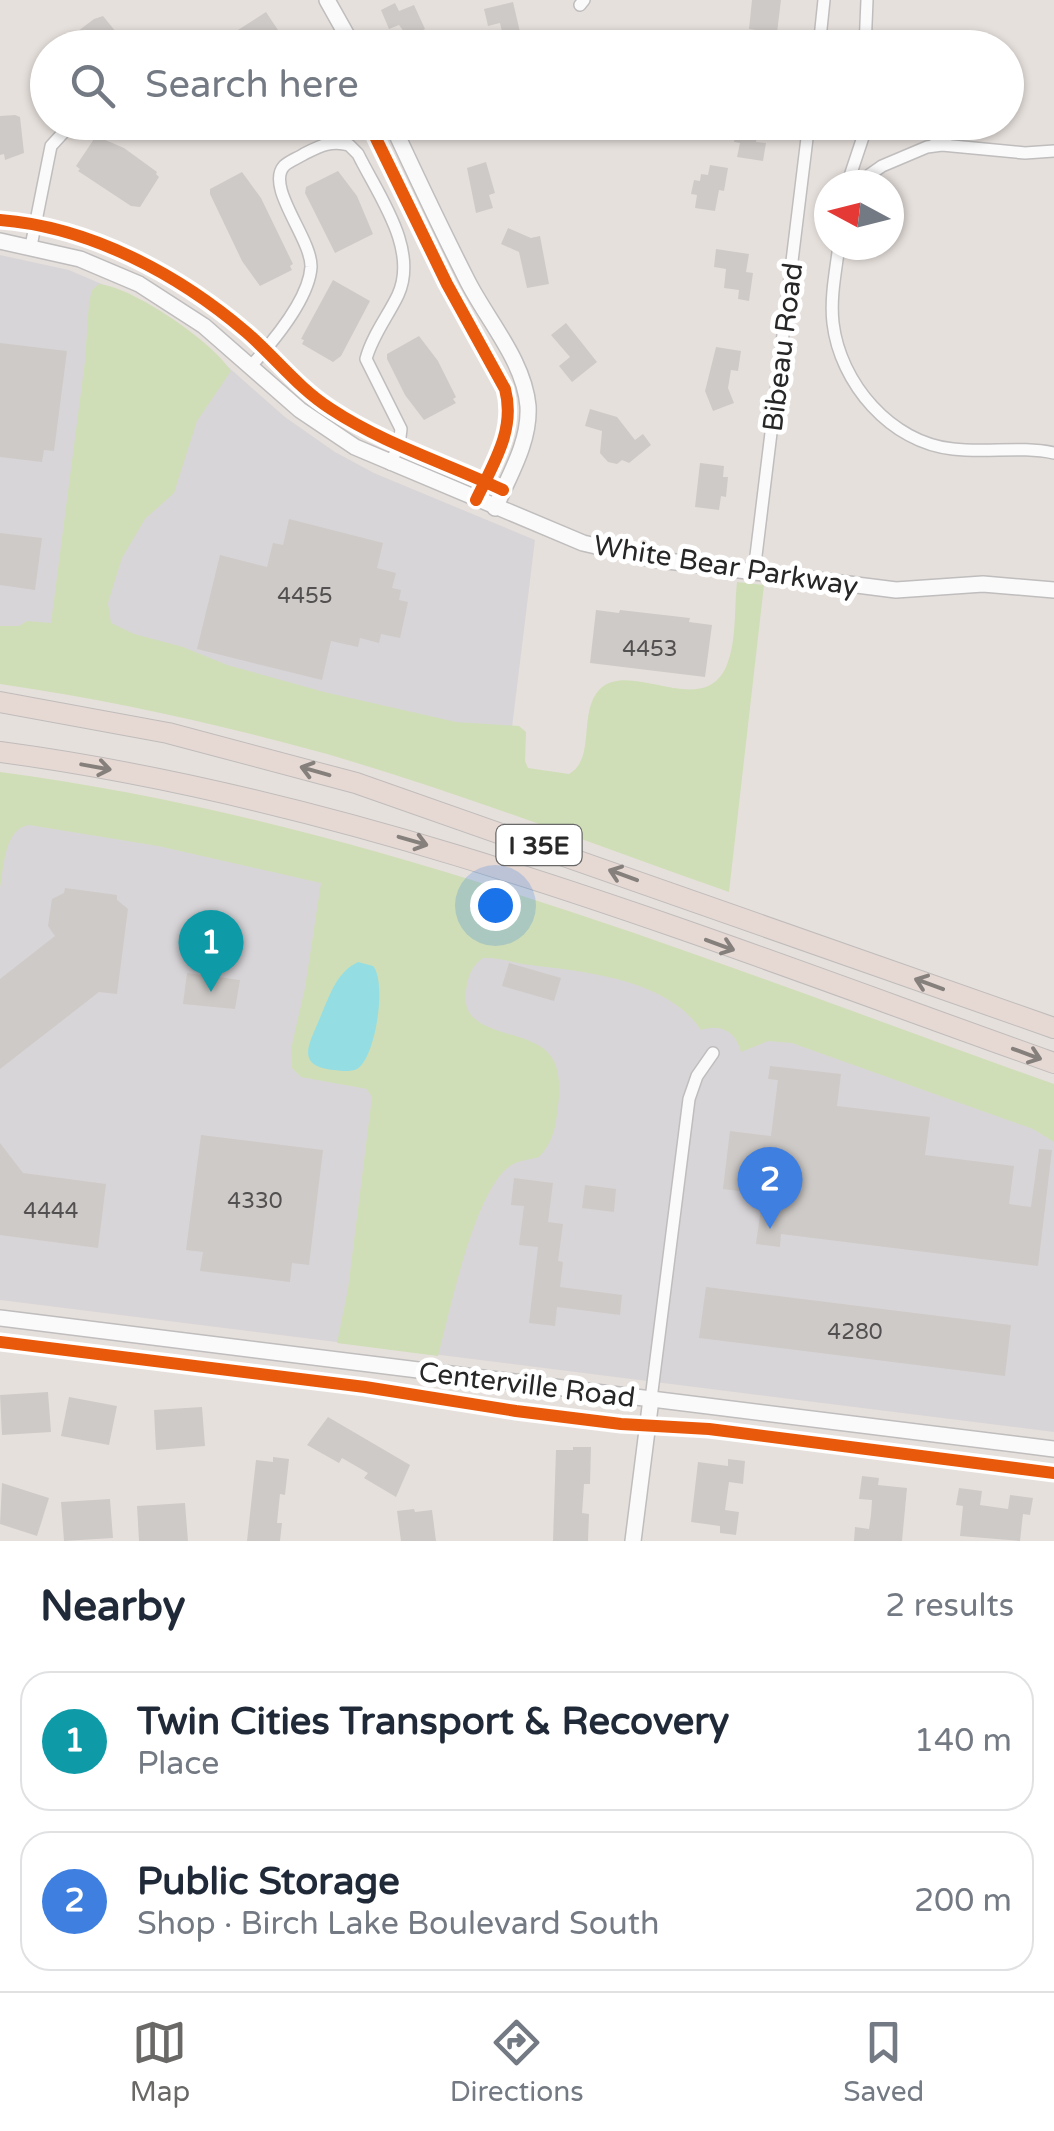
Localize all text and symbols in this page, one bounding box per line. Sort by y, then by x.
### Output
search box [30,30,1024,140]
icon: search [65,58,120,113]
text: Search here [145,62,359,108]
north arrow [814,170,904,260]
street label: Bibeau Road [756,261,810,434]
street label: White Bear Parkway [591,528,860,604]
house number: 4455 [277,583,333,609]
house number: 4453 [622,636,678,662]
one-way arrow [80,758,112,777]
one-way arrow [300,761,331,779]
road number: I 35E [496,825,582,865]
one-way arrow [396,833,428,851]
one-way arrow [608,865,639,883]
your location [470,880,521,931]
pin: 1 [178,910,244,992]
one-way arrow [704,937,735,955]
one-way arrow [915,974,946,992]
one-way arrow [1010,1046,1041,1064]
pin: 2 [738,1146,802,1229]
house number: 4330 [227,1188,283,1214]
house number: 4444 [23,1198,79,1224]
house number: 4280 [827,1319,883,1345]
street label: Centerville Road [417,1355,637,1415]
text: Nearby [40,1581,185,1632]
text: 2 results [885,1587,1014,1625]
text: Twin Cities Transport & Recovery [137,1699,729,1745]
text: 1 [64,1722,85,1760]
text: 140 m [914,1722,1012,1760]
text: Place [137,1745,219,1783]
text: Public Storage [137,1859,400,1905]
text: 2 [64,1882,85,1920]
text: 200 m [914,1882,1012,1920]
text: Shop · Birch Lake Boulevard South [137,1905,659,1943]
tab: Map [130,2015,190,2109]
tab: Directions [450,2015,584,2109]
tab: Saved [843,2015,924,2109]

